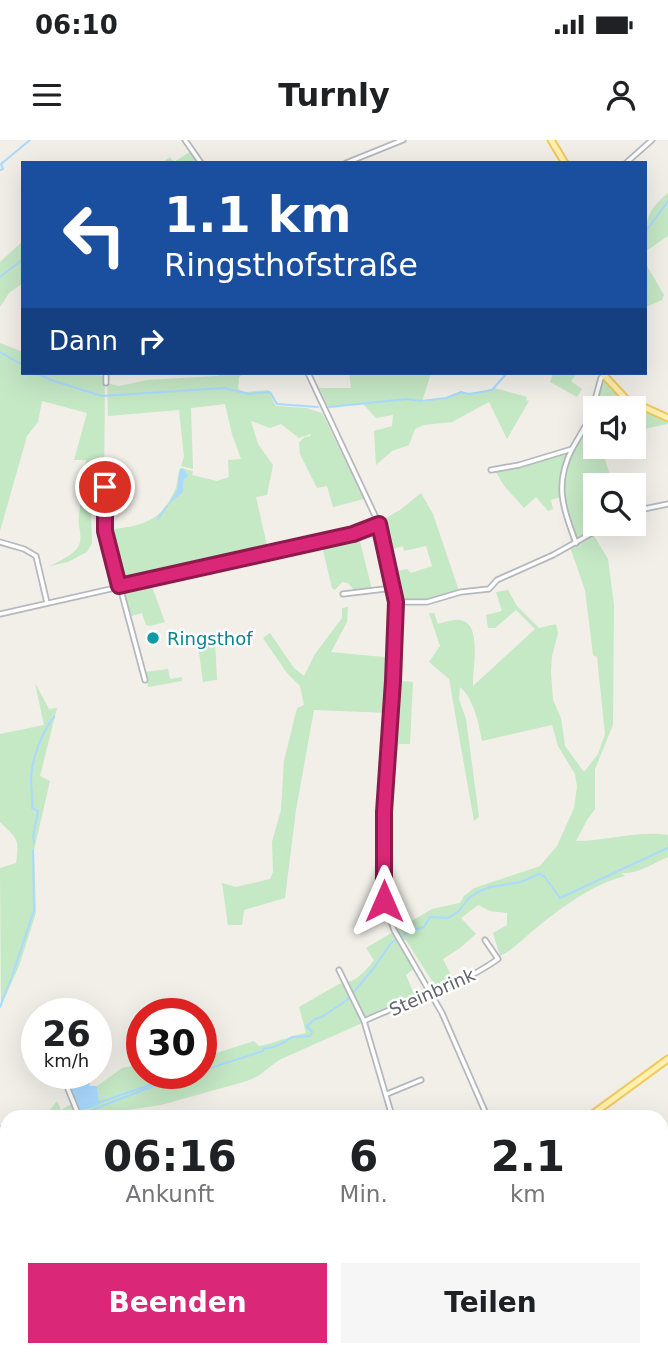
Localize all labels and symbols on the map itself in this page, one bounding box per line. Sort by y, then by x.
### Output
pin [75,457,135,517]
place label: Ringsthof [167,628,253,649]
marker: Ringsthof [145,630,161,646]
position arrow [347,864,421,938]
street label: Steinbrink [386,964,479,1020]
speed limit sign: 30 [126,998,217,1089]

